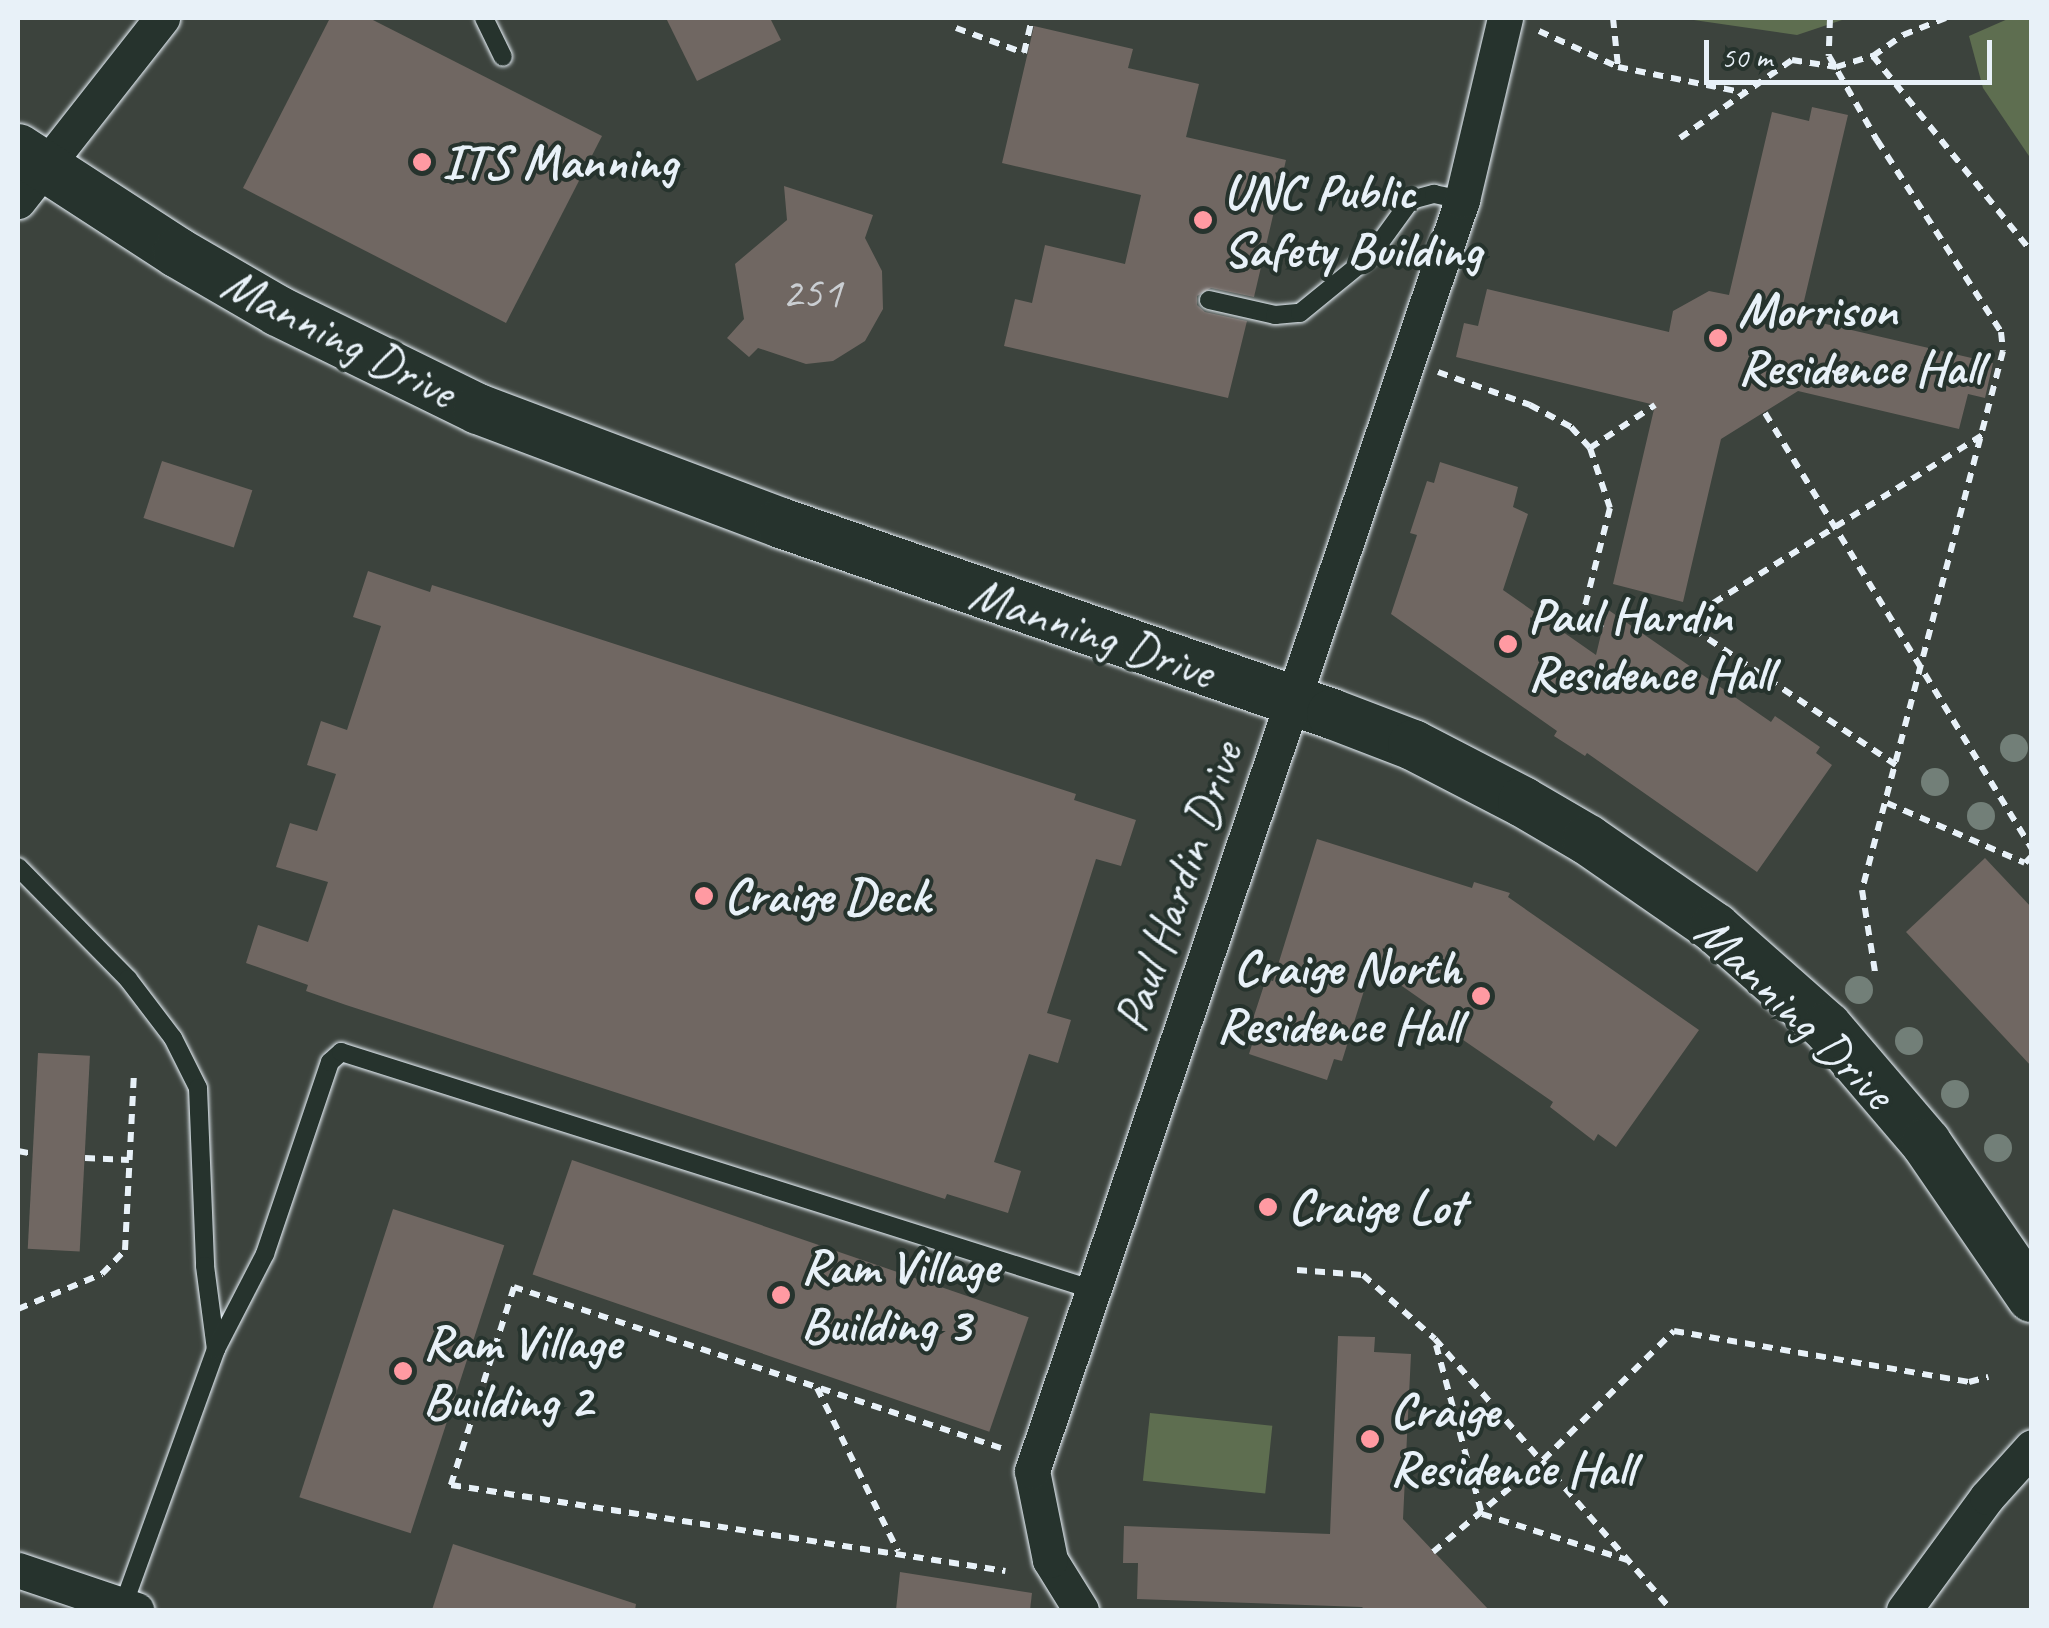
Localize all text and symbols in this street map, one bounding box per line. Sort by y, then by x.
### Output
scale bar [1709,20,1996,82]
text: 50 m [1721,38,1772,76]
place label: ITS Manning [442,132,677,192]
marker: ITS Manning [411,151,433,173]
place label: UNC Public Safety Building [1223,161,1481,278]
marker: UNC Public Safety Building [1192,209,1214,231]
street label: Manning Drive [212,253,466,421]
house number: 251 [782,266,842,320]
place label: Morrison Residence Hall [1738,279,1984,396]
marker: Morrison Residence Hall [1707,327,1729,349]
street label: Manning Drive [962,562,1222,702]
place label: Paul Hardin Residence Hall [1528,585,1774,702]
marker: Paul Hardin Residence Hall [1497,633,1519,655]
street label: Paul Hardin Drive [1100,734,1256,1040]
place label: Craige Deck [724,866,928,926]
marker: Craige Deck [693,885,715,907]
street label: Manning Drive [1683,902,1907,1122]
place label: Craige North Residence Hall [1215,937,1461,1054]
marker: Craige North Residence Hall [1470,985,1492,1007]
place label: Craige Lot [1288,1177,1465,1237]
marker: Craige Lot [1257,1196,1279,1218]
place label: Ram Village Building 3 [801,1236,998,1354]
marker: Ram Village Building 3 [770,1284,792,1306]
place label: Ram Village Building 2 [423,1312,620,1430]
marker: Ram Village Building 2 [392,1360,414,1382]
place label: Craige Residence Hall [1390,1380,1636,1498]
marker: Craige Residence Hall [1359,1428,1381,1450]

